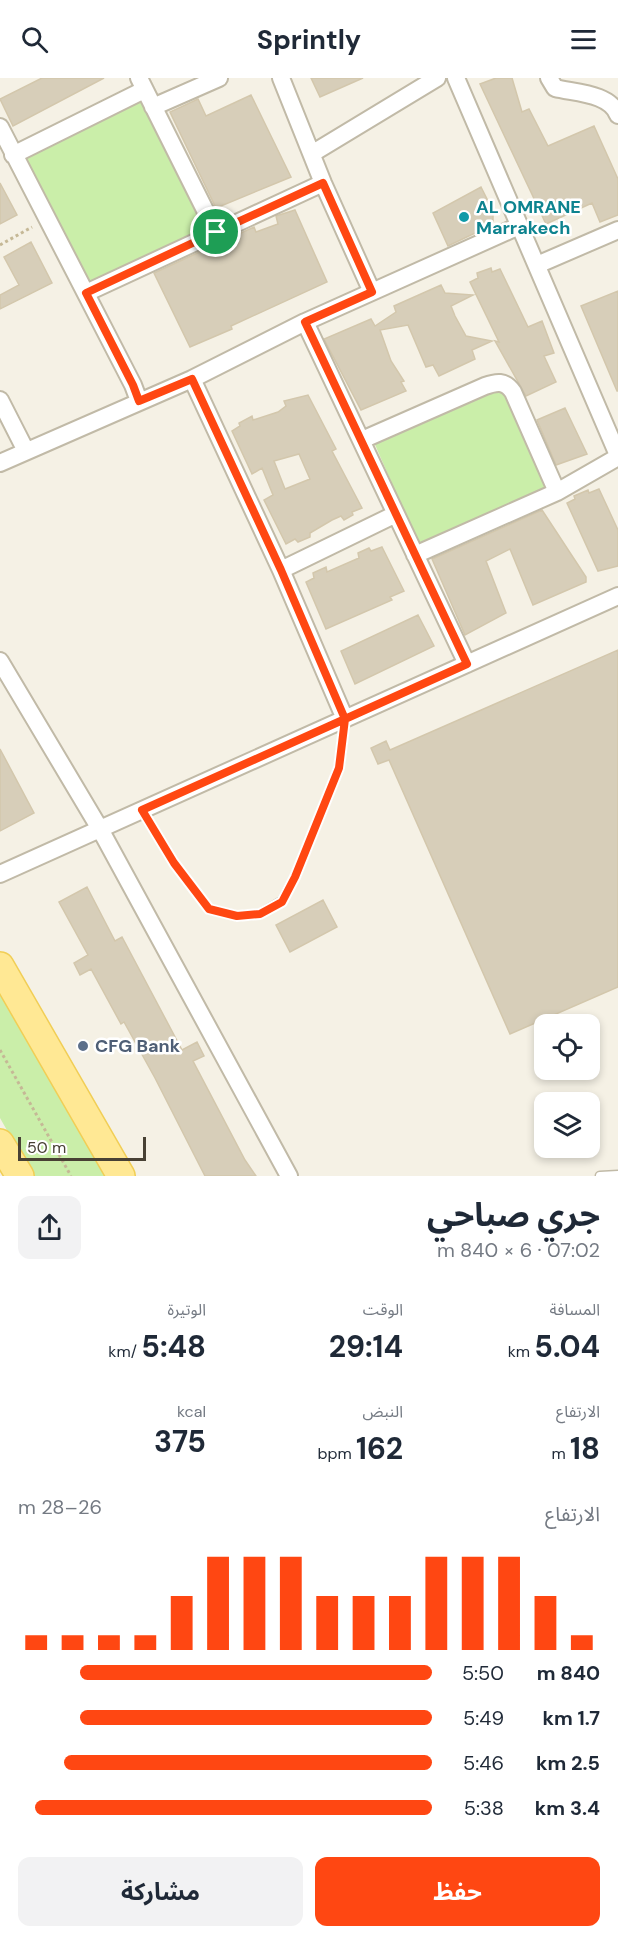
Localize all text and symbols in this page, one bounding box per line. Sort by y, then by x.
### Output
text: Sprintly [257,22,361,57]
icon: search [18,23,51,56]
icon: menu [567,23,600,56]
place label: AL OMRANE Marrakech [476,195,581,240]
pin [190,206,241,257]
marker: AL OMRANE Marrakech [457,210,471,224]
icon: arrive [199,215,232,248]
map controls [534,1014,600,1158]
button: locate [534,1014,600,1080]
place label: CFG Bank [95,1034,181,1058]
marker: CFG Bank [76,1039,90,1053]
button: layers [534,1092,600,1158]
scale bar [18,1134,146,1162]
text: 50 m [27,1137,66,1158]
text: جري صباحي [427,1193,600,1236]
button: share [18,1196,81,1259]
text: 07:02 · 6 × 840 m [437,1237,600,1263]
text: الوتيرة [168,1299,206,1320]
text: الوقت [363,1299,403,1320]
text: المسافة [550,1299,600,1320]
text: 5:48 [141,1327,206,1366]
text: 29:14 [329,1327,403,1366]
text: 5.04 [534,1327,600,1366]
text: /km [108,1341,141,1362]
text: km [508,1341,534,1362]
text: kcal [177,1401,206,1422]
text: النبض [362,1401,403,1422]
text: الارتفاع [556,1401,600,1422]
text: 375 [154,1422,206,1461]
text: 162 [356,1429,403,1468]
text: 18 [570,1429,600,1468]
text: bpm [318,1443,356,1464]
text: m [552,1443,570,1464]
text: 26–28 m [18,1494,102,1520]
text: الارتفاع [545,1501,600,1527]
text: 5:50 [462,1660,504,1686]
text: 840 m [537,1660,600,1686]
text: 5:49 [463,1705,504,1731]
text: 1.7 km [542,1705,600,1731]
text: 5:46 [463,1750,504,1776]
text: 2.5 km [536,1750,600,1776]
text: 5:38 [464,1795,504,1821]
text: 3.4 km [535,1795,600,1821]
button: مشاركة [18,1857,303,1926]
button: حفظ [315,1857,600,1926]

